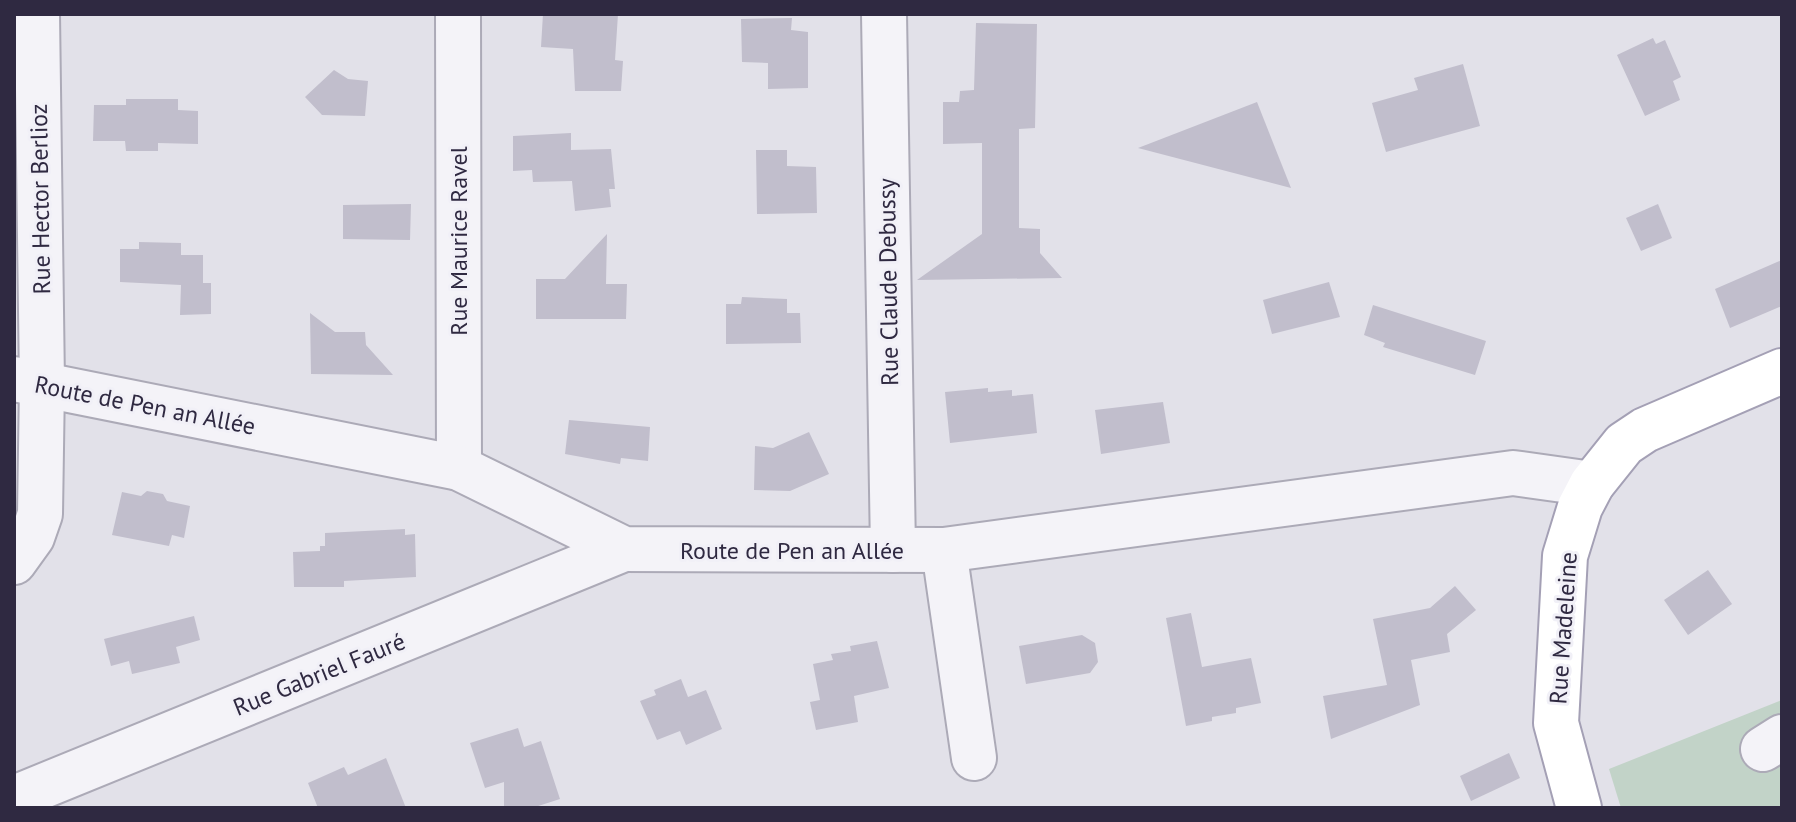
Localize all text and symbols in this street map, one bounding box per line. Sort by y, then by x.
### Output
street label: Rue Hector Berlioz [23,103,57,295]
street label: Rue Maurice Ravel [443,146,474,336]
street label: Rue Claude Debussy [871,178,905,386]
street label: Route de Pen an Allée [32,368,258,442]
street label: Route de Pen an Allée [680,535,904,566]
street label: Rue Madeleine [1542,551,1584,705]
street label: Rue Gabriel Fauré [228,625,410,723]

